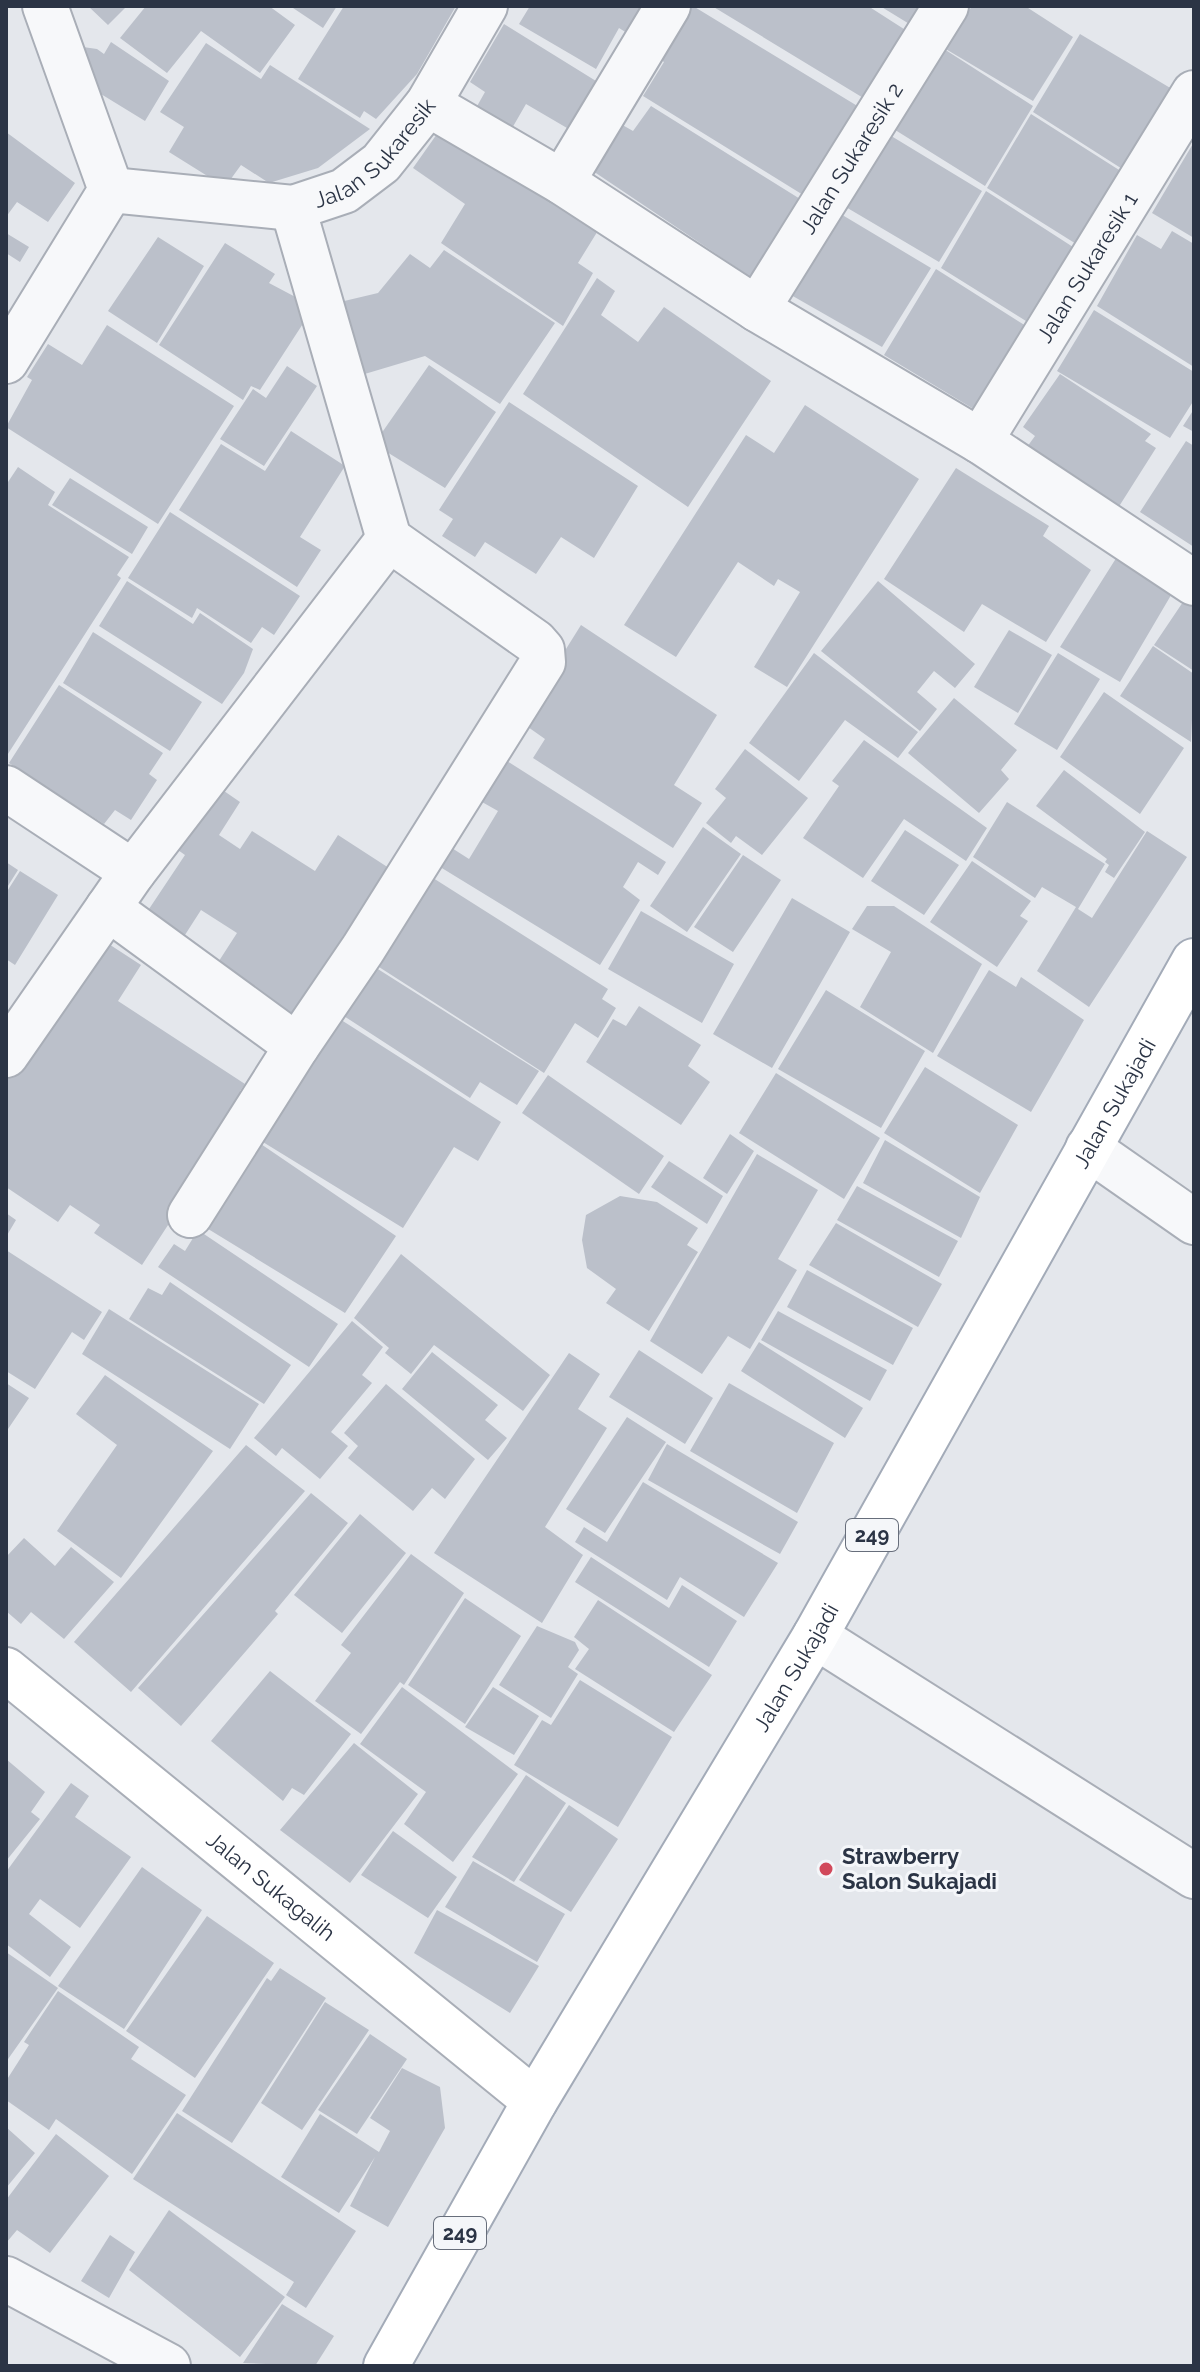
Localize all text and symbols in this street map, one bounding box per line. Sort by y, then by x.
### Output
street label: Jalan Sukaresik 2 [794,78,908,238]
street label: Jalan Sukaresik [311,93,441,213]
street label: Jalan Sukaresik 1 [1031,187,1143,347]
street label: Jalan Sukajadi [1068,1034,1161,1172]
road number: 249 [846,1519,898,1551]
street label: Jalan Sukajadi [748,1599,844,1736]
street label: Jalan Sukagalih [202,1826,341,1946]
place label: Strawberry Salon Sukajadi [842,1843,997,1894]
marker: Strawberry Salon Sukajadi [817,1860,835,1878]
road number: 249 [434,2217,486,2249]

